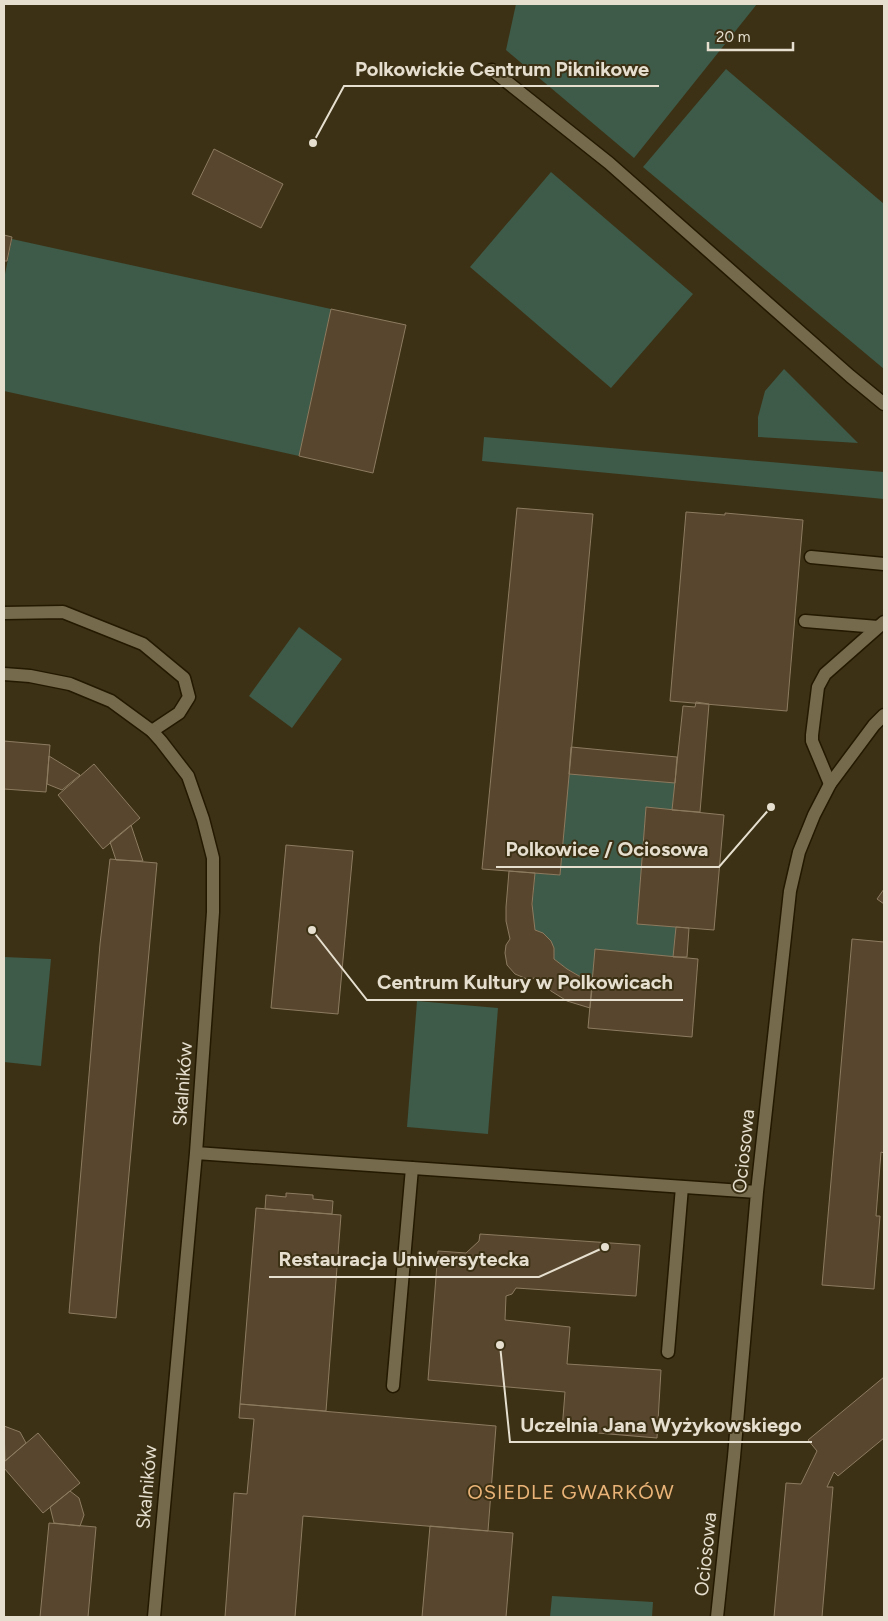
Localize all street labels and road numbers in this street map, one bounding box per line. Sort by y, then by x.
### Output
street label: Skalników [168,1041,197,1127]
street label: Ociosowa [728,1108,759,1194]
street label: Skalników [131,1444,162,1530]
street label: Ociosowa [690,1511,721,1597]

